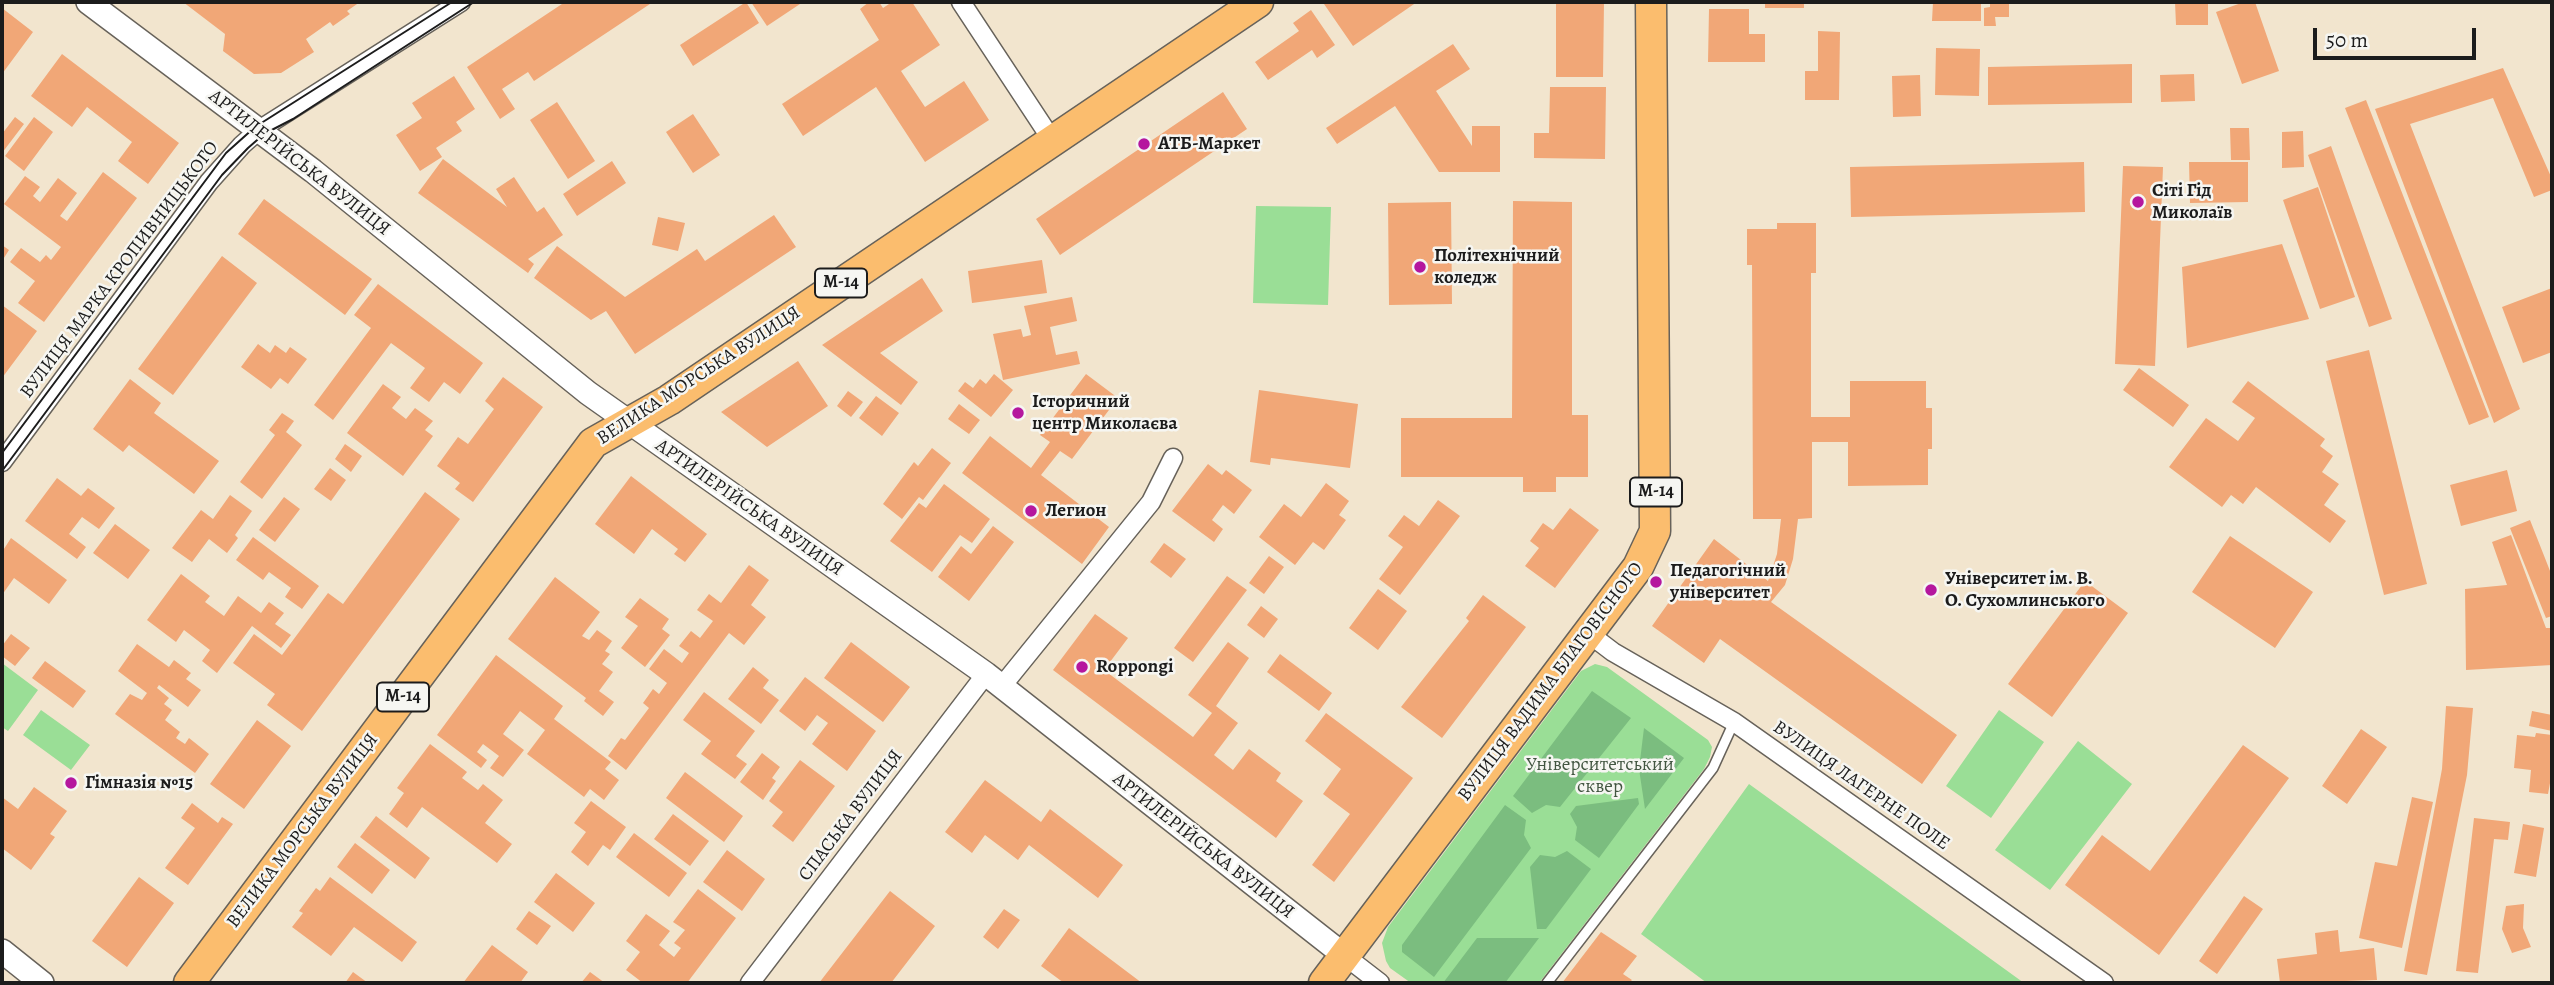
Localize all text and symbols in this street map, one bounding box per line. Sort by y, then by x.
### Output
scale bar [2316,14,2479,58]
text: 50 m [2326,26,2368,54]
street label: АРТИЛЕРІЙСЬКА ВУЛИЦЯ [204,85,394,241]
place label: АТБ-Маркет [1158,133,1260,155]
marker: АТБ-Маркет [1136,136,1152,152]
street label: ВУЛИЦЯ МАРКА КРОПИВНИЦЬКОГО [16,137,224,403]
place label: Сіті Гід Миколаїв [2152,180,2232,224]
marker: Сіті Гід Миколаїв [2130,194,2146,210]
place label: Політехнічний коледж [1434,245,1560,289]
marker: Політехнічний коледж [1412,259,1428,275]
road number: М-14 [815,268,867,298]
street label: ВЕЛИКА МОРСЬКА ВУЛИЦЯ [593,302,805,450]
place label: Історичний центр Миколаєва [1032,391,1178,435]
marker: Історичний центр Миколаєва [1010,405,1026,421]
street label: АРТИЛЕРІЙСЬКА ВУЛИЦЯ [651,434,847,582]
road number: М-14 [1630,478,1682,506]
place label: Легион [1045,500,1106,522]
marker: Легион [1023,503,1039,519]
street label: ВУЛИЦЯ ВАДИМА БЛАГОВІСНОГО [1454,558,1648,806]
place label: Педагогічний університет [1670,560,1786,604]
place label: Університет ім. В. О. Сухомлинського [1945,568,2105,612]
marker: Педагогічний університет [1648,574,1664,590]
marker: Університет ім. В. О. Сухомлинського [1923,582,1939,598]
place label: Roppongi [1096,656,1174,678]
marker: Roppongi [1074,659,1090,675]
road number: М-14 [377,682,429,712]
street label: ВУЛИЦЯ ЛАГЕРНЕ ПОЛЕ [1768,716,1954,856]
street label: ВЕЛИКА МОРСЬКА ВУЛИЦЯ [222,729,384,933]
street label: СПАСЬКА ВУЛИЦЯ [794,746,908,886]
park label: Університетський сквер [1526,754,1674,798]
street label: АРТИЛЕРІЙСЬКА ВУЛИЦЯ [1108,768,1298,924]
place label: Гімназія №15 [85,772,193,794]
marker: Гімназія №15 [63,775,79,791]

